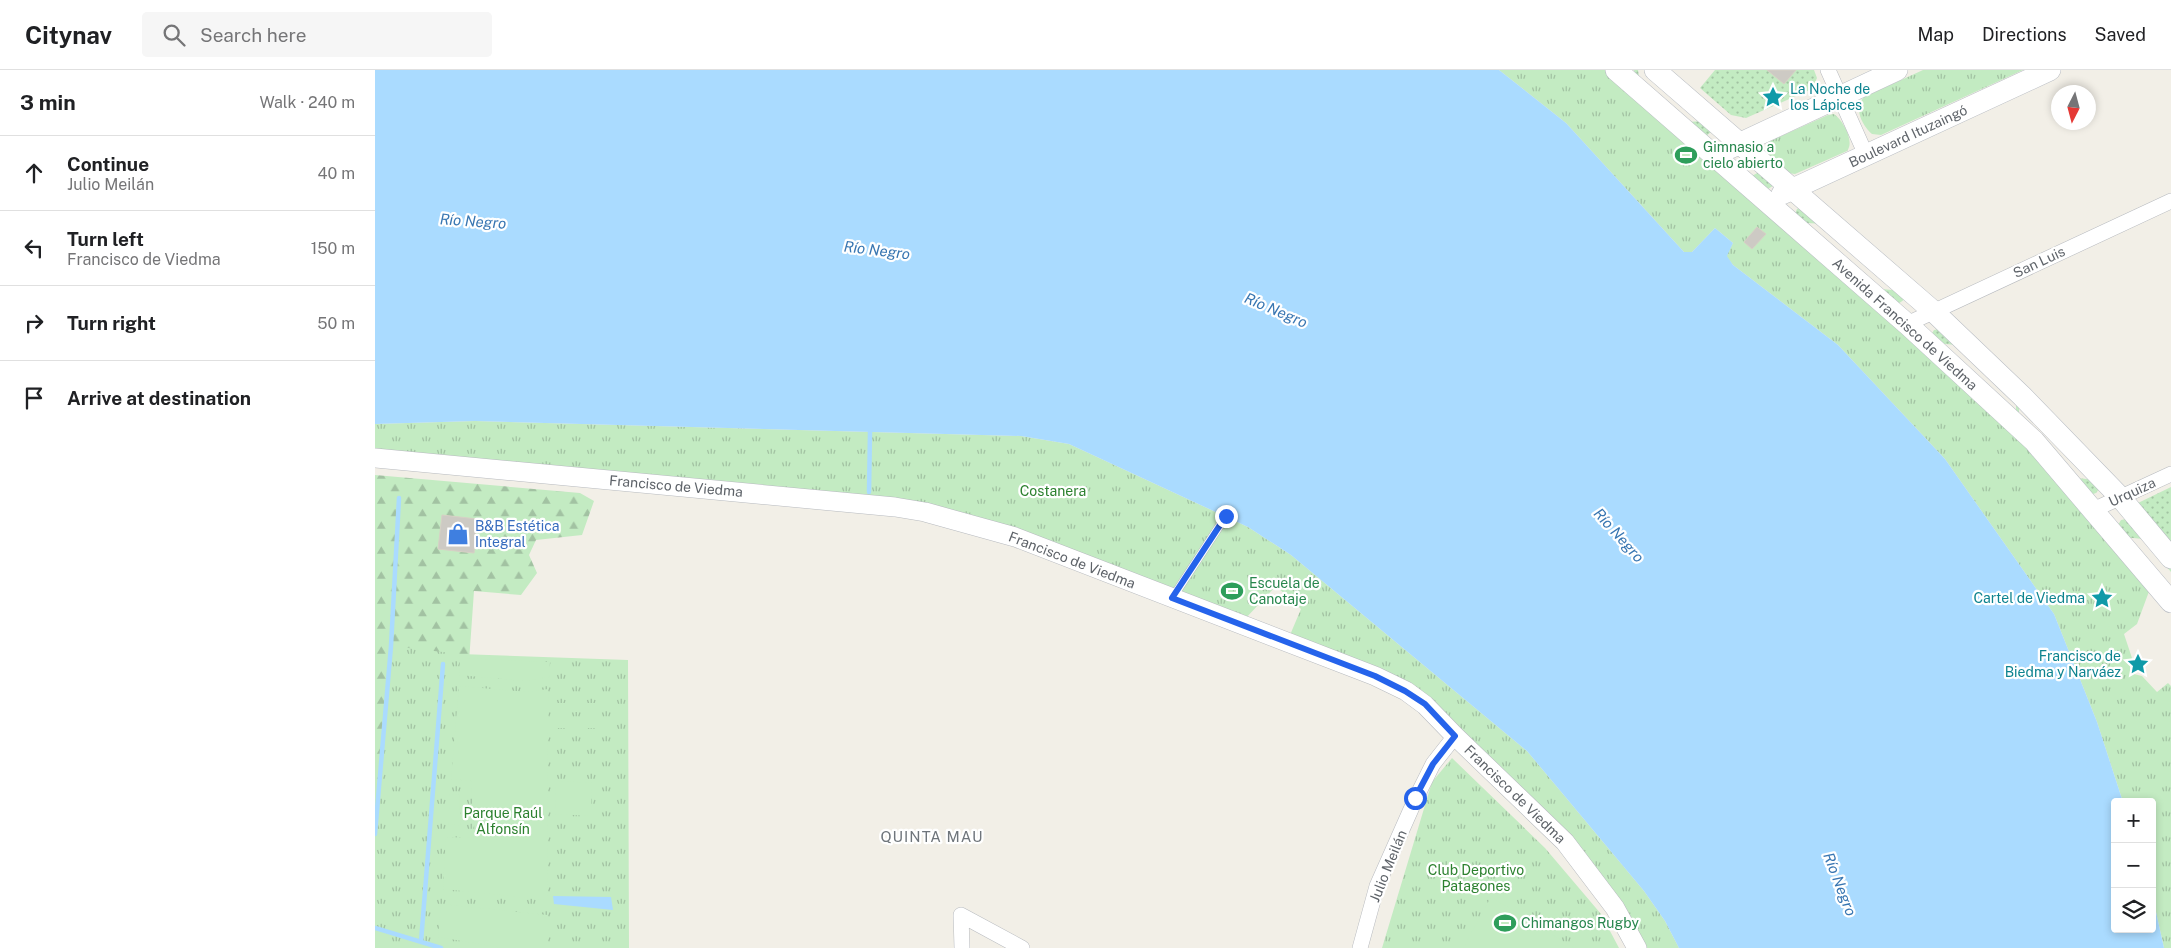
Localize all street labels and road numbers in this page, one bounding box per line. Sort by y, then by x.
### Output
street label: Boulevard Ituzaingó [1846,101,1970,170]
street label: San Luis [2010,243,2068,281]
street label: Avenida Francisco de Viedma [1829,255,1981,393]
street label: Francisco de Viedma [608,472,744,500]
street label: Urquiza [2106,474,2158,510]
street label: Francisco de Viedma [1006,528,1138,592]
street label: Francisco de Viedma [1461,742,1569,846]
street label: Julio Meilán [1366,828,1410,904]

